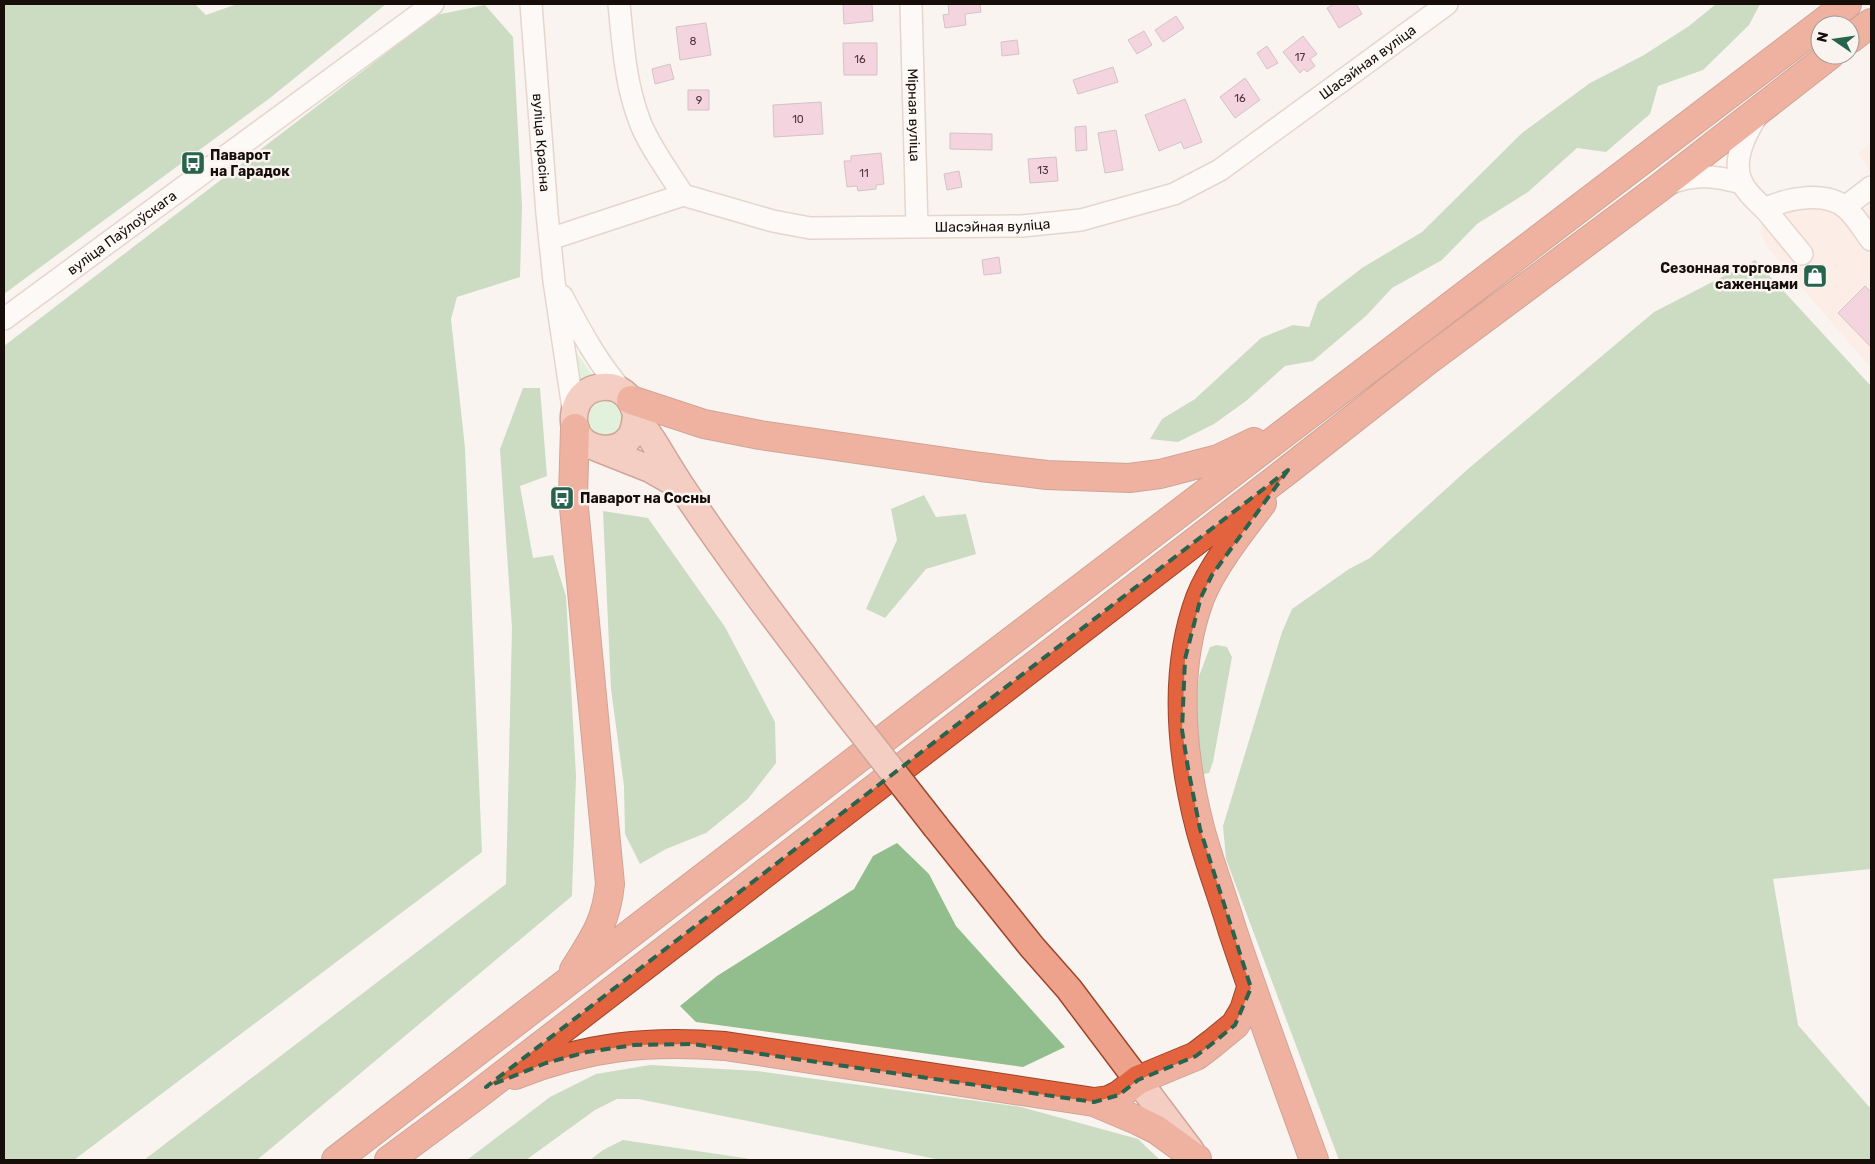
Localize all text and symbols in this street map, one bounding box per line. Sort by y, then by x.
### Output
north arrow [1810,15,1860,65]
street label: Шасэйная вуліца [1316,22,1419,103]
text: N [1813,30,1832,44]
house number: 8 [690,35,697,48]
house number: 17 [1295,51,1306,64]
house number: 16 [854,53,866,66]
street label: Мірная вуліца [904,68,923,162]
house number: 16 [1234,92,1246,105]
street label: вуліца Красіна [529,93,553,193]
house number: 9 [696,94,702,107]
house number: 10 [792,113,804,126]
place label: Паварот на Гарадок [210,147,290,180]
bus stop icon: Паварот на Гарадок [180,150,206,176]
house number: 13 [1037,164,1049,177]
house number: 11 [859,167,869,180]
street label: вуліца Паўлоўскага [64,187,180,279]
street label: Шасэйная вуліца [935,215,1051,236]
place label: Сезонная торговля саженцами [1660,260,1798,293]
shop icon: Сезонная торговля саженцами [1802,263,1828,289]
bus stop icon: Паварот на Сосны [549,485,575,511]
place label: Паварот на Сосны [580,490,711,507]

